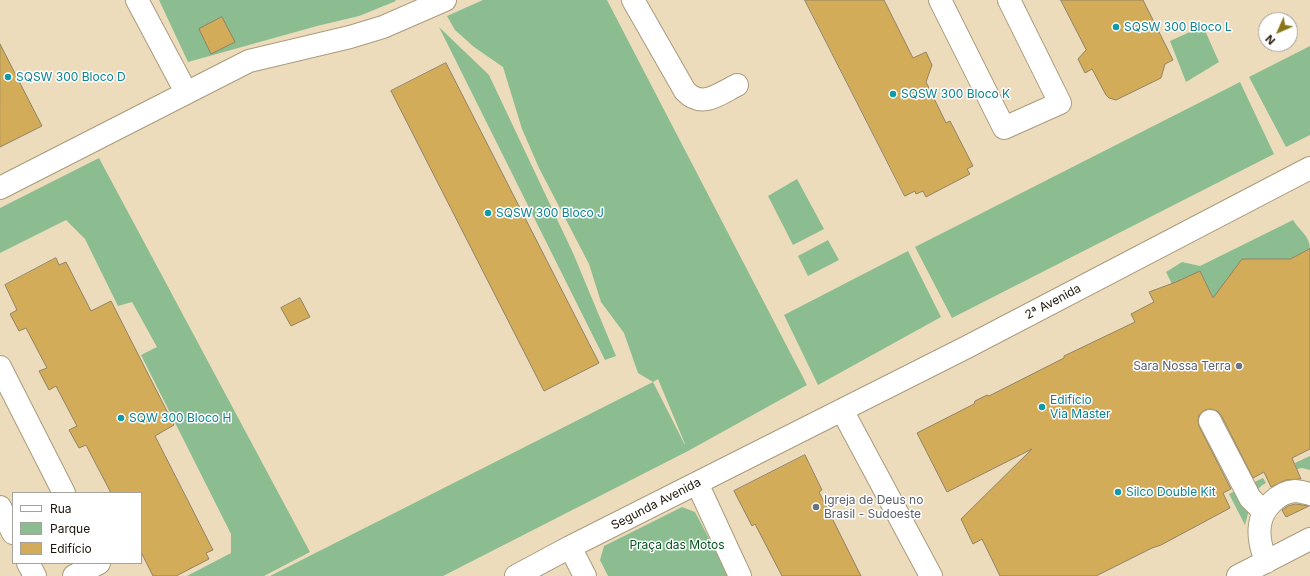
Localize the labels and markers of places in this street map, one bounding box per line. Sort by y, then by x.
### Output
place label: SQSW 300 Bloco L [1124,20,1232,34]
marker: SQSW 300 Bloco L [1111,22,1121,32]
place label: SQSW 300 Bloco D [16,70,126,84]
marker: SQSW 300 Bloco D [3,72,13,82]
place label: SQSW 300 Bloco K [901,87,1010,101]
marker: SQSW 300 Bloco K [888,89,898,99]
place label: SQSW 300 Bloco J [496,206,604,220]
marker: SQSW 300 Bloco J [483,208,493,218]
place label: Sara Nossa Terra [1133,359,1231,373]
marker: Sara Nossa Terra [1234,361,1244,371]
place label: Edifício Via Master [1050,393,1111,421]
marker: Edifício Via Master [1037,402,1047,412]
place label: SQW 300 Bloco H [129,411,231,425]
marker: SQW 300 Bloco H [116,413,126,423]
place label: Silco Double Kit [1126,485,1216,499]
marker: Silco Double Kit [1113,487,1123,497]
place label: Igreja de Deus no Brasil - Sudoeste [824,493,923,521]
marker: Igreja de Deus no Brasil - Sudoeste [811,502,821,512]

